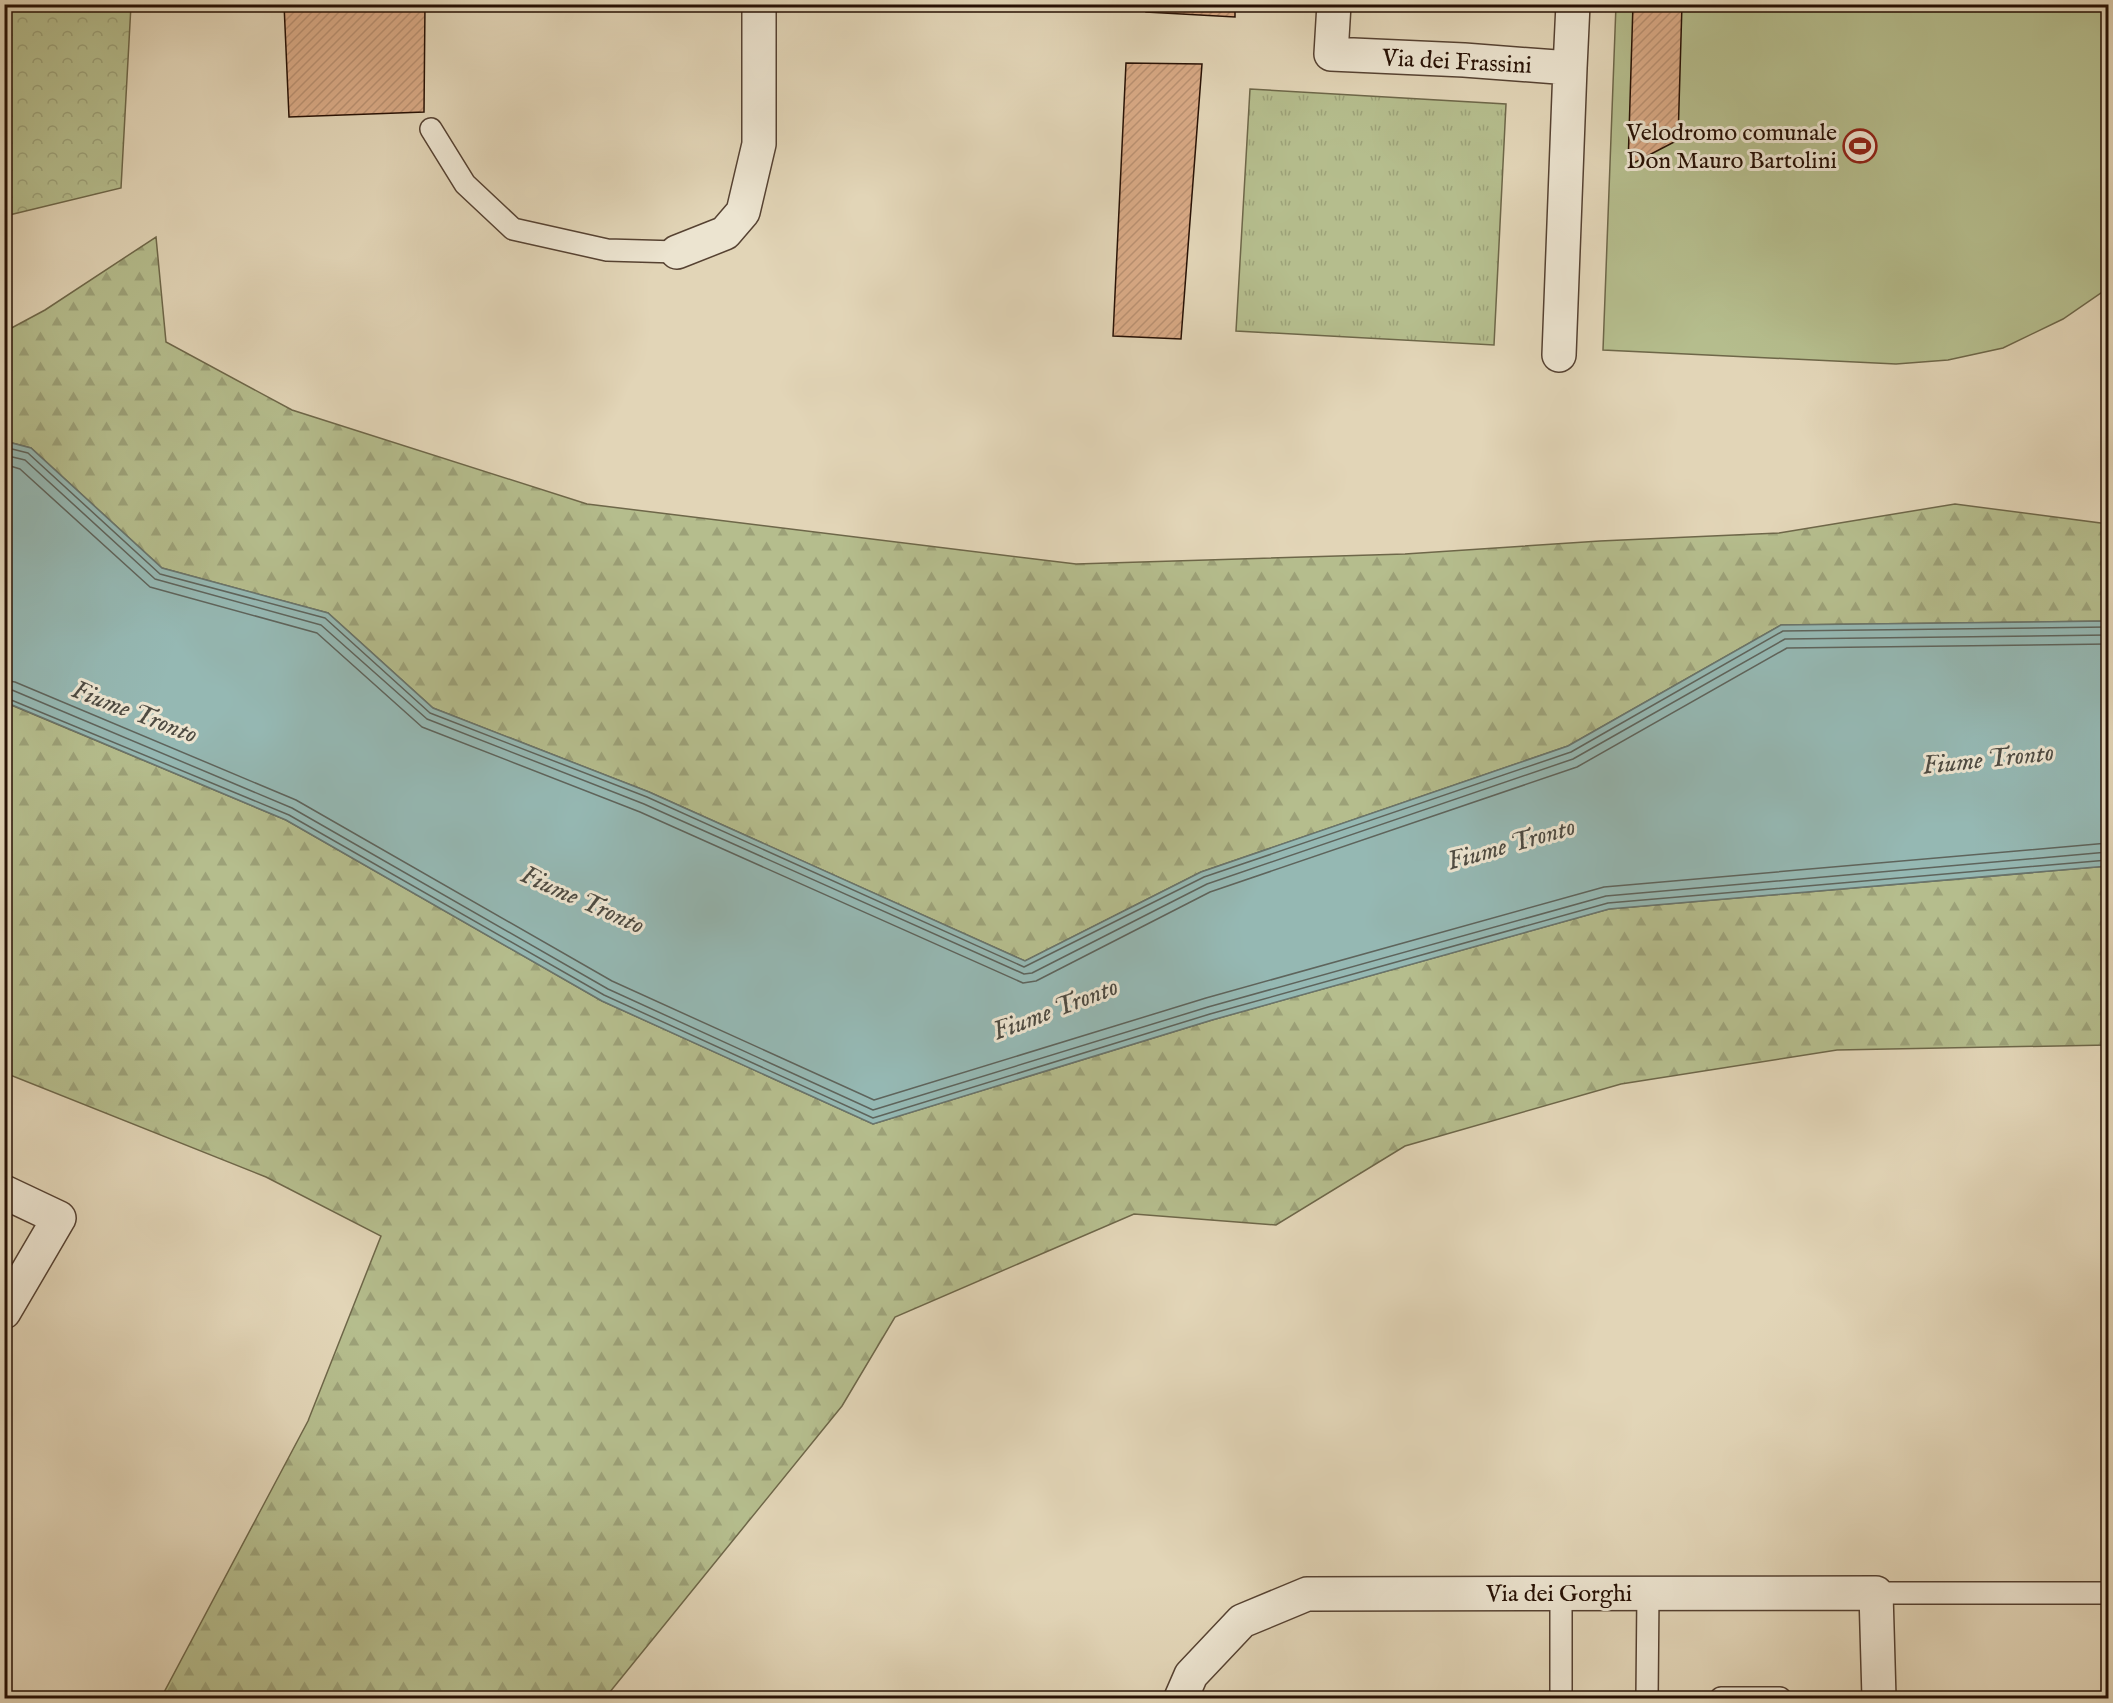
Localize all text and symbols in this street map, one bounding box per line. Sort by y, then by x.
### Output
street label: Via dei Frassini [1380,43,1533,82]
place label: Velodromo comunale Don Mauro Bartolini [1625,118,1837,177]
sports icon: Velodromo comunale Don Mauro Bartolini [1842,128,1878,164]
water label: Fiume Tronto [67,673,202,751]
water label: Fiume Tronto [1921,736,2056,783]
water label: Fiume Tronto [1443,810,1579,878]
water label: Fiume Tronto [515,858,649,942]
water label: Fiume Tronto [988,970,1123,1048]
street label: Via dei Gorghi [1485,1579,1632,1610]

